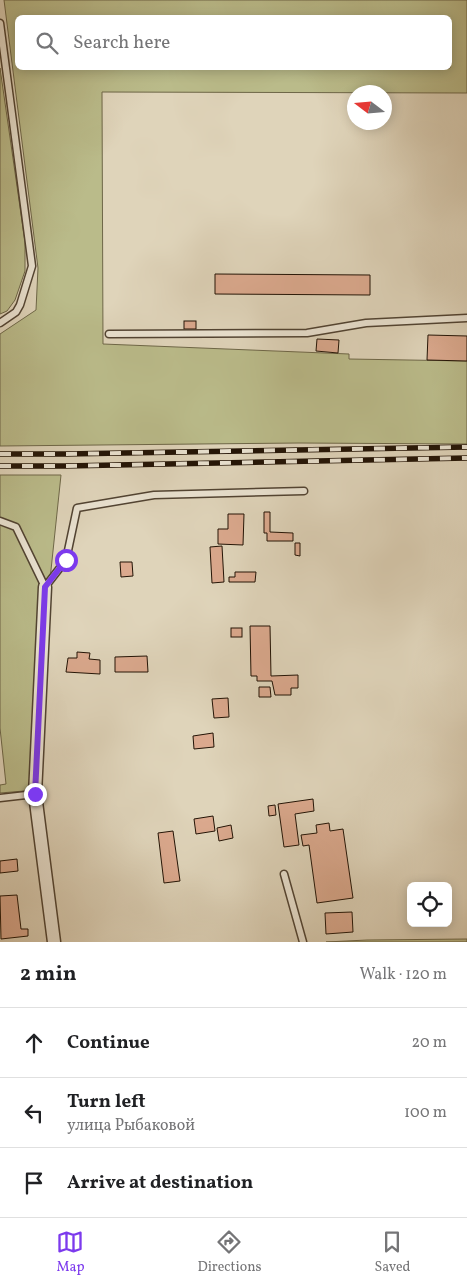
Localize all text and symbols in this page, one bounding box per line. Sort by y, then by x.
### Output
search box [15,15,452,70]
icon: search [33,29,61,57]
text: Search here [73,30,170,56]
north arrow [347,85,392,130]
route start [55,549,78,572]
route end [24,783,47,806]
map controls [407,882,452,927]
button: locate [407,882,452,927]
text: 2 min [20,960,77,989]
text: Walk · 120 m [359,964,447,986]
icon: ahead [20,1029,48,1057]
text: Continue [67,1030,150,1056]
text: 20 m [412,1032,447,1054]
text: Turn left [67,1089,146,1115]
icon: left [20,1099,48,1127]
text: 100 m [404,1102,447,1124]
text: улица Рыбаковой [67,1115,195,1137]
icon: arrive [20,1169,48,1197]
text: Arrive at destination [67,1170,253,1196]
tab: Map [56,1228,84,1277]
tab: Directions [197,1228,262,1277]
tab: Saved [374,1228,411,1277]

